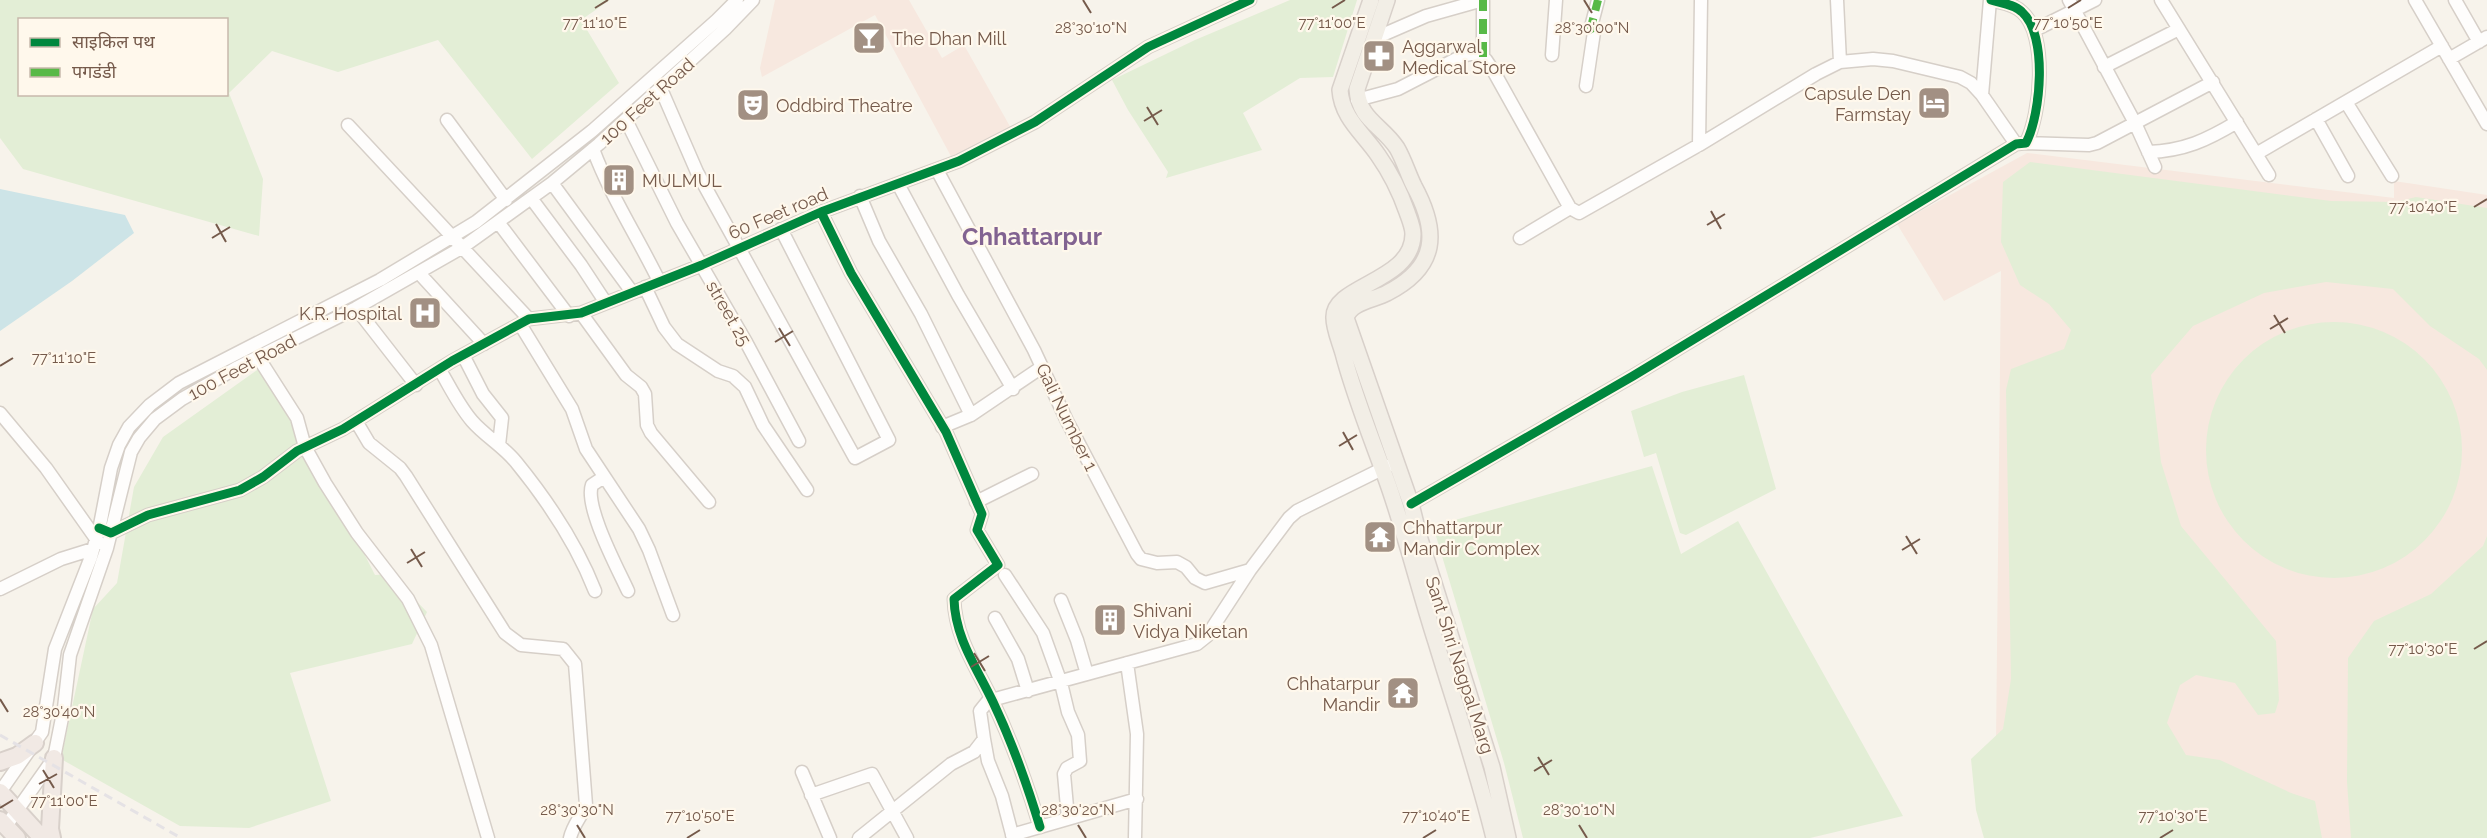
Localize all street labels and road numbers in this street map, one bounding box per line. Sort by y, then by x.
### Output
street label: 100 Feet Road [596,53,698,149]
street label: 60 Feet road [725,183,831,243]
street label: street 25 [702,277,756,349]
street label: 100 Feet Road [184,330,300,404]
street label: Gali Number 1 [1032,360,1102,474]
street label: Sant Shri Nagpal Marg [1421,574,1499,756]

